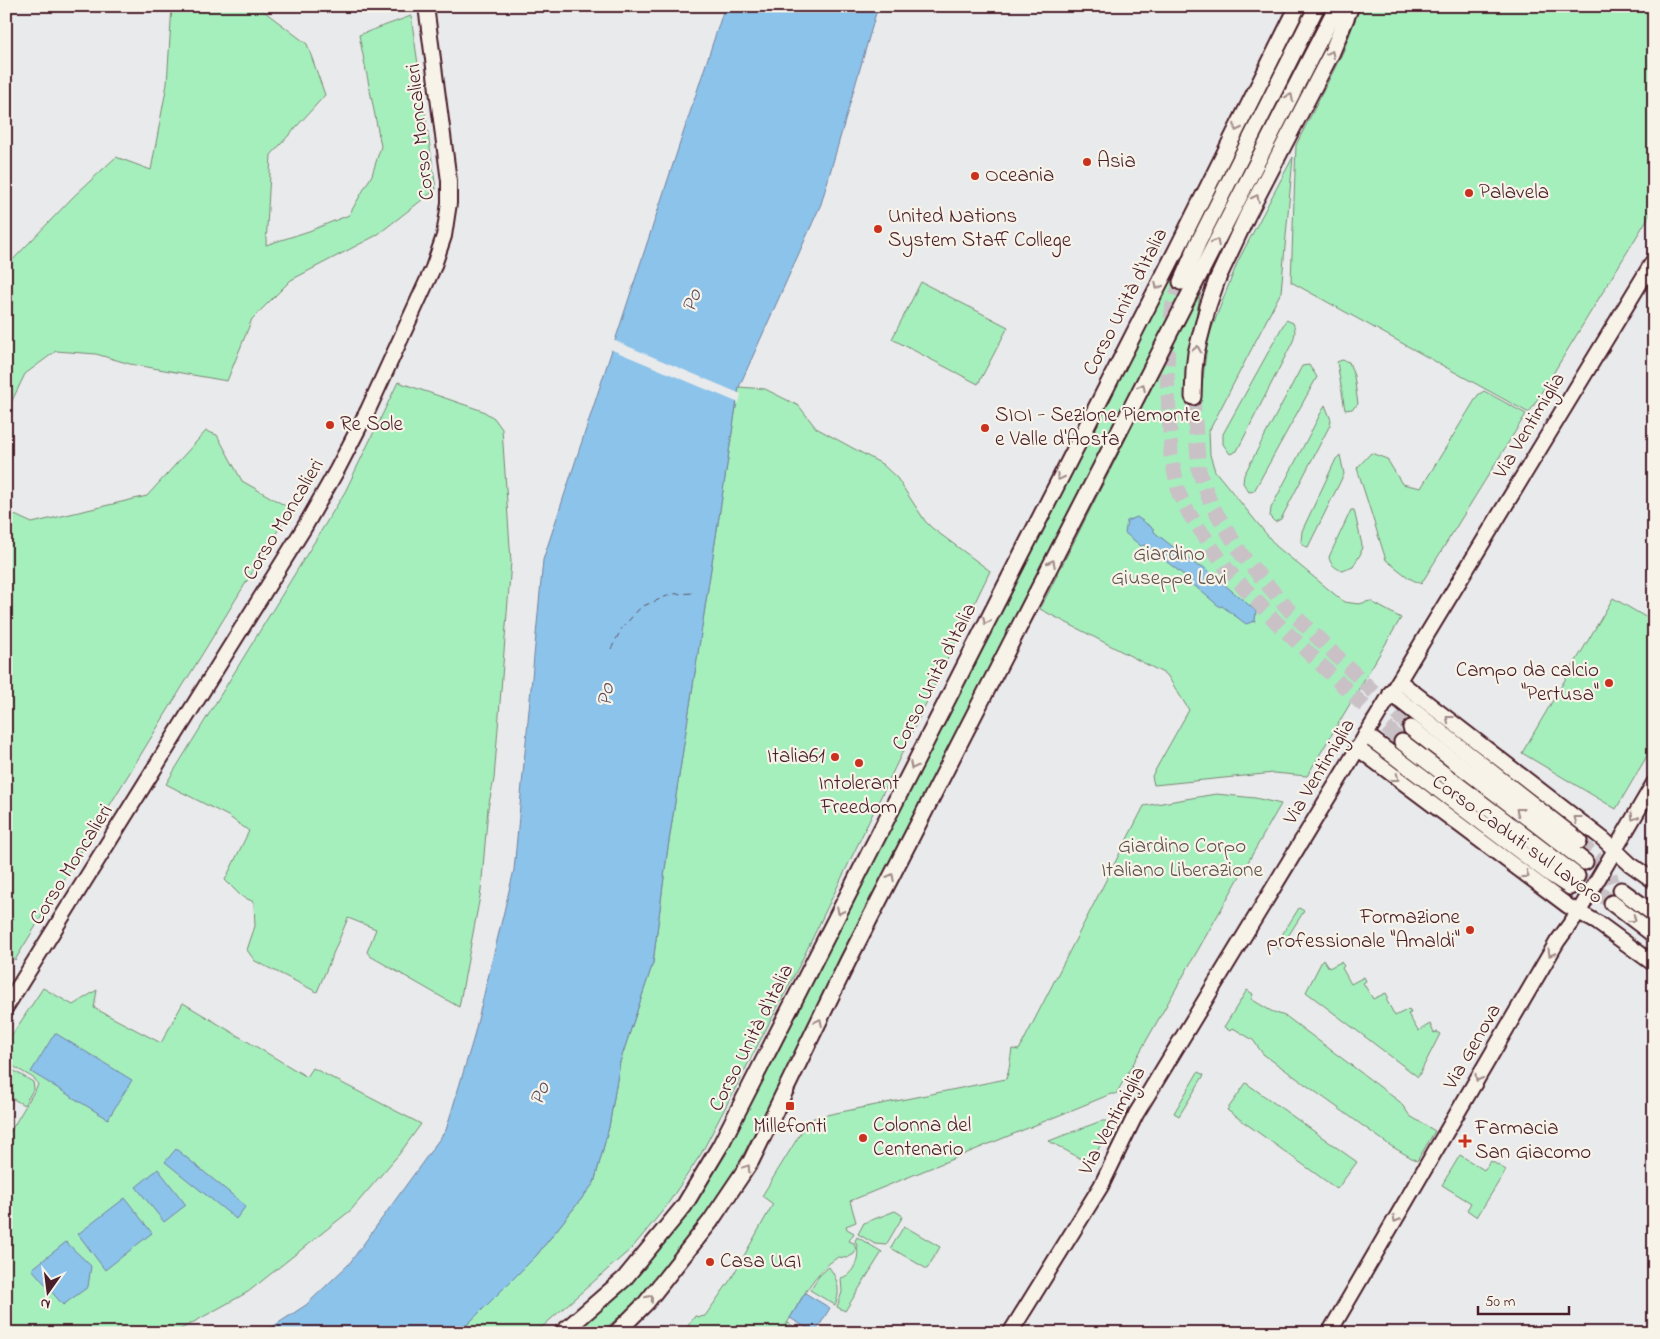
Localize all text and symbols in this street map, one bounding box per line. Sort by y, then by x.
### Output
one-way arrow [1325,50,1335,59]
street label: Corso Moncalieri [399,62,443,202]
one-way arrow [1284,94,1294,103]
one-way arrow [1233,123,1244,132]
place label: Asia [1097,147,1136,177]
marker: Asia [1081,156,1093,168]
place label: Oceania [985,161,1054,191]
marker: Oceania [969,170,981,182]
place label: Palavela [1479,178,1549,208]
marker: Palavela [1463,187,1475,199]
one-way arrow [1250,195,1260,204]
place label: United Nations System Staff College [888,202,1072,258]
marker: United Nations System Staff College [872,223,884,235]
street label: Corso Unità d'Italia [1076,223,1176,381]
one-way arrow [1210,238,1220,247]
one-way arrow [1154,281,1164,290]
water label: Po [674,284,712,317]
one-way arrow [1191,345,1202,353]
street label: Via Ventimiglia [1486,367,1575,487]
one-way arrow [1136,383,1146,392]
place label: SIOI - Sezione Piemonte e Valle d'Aosta [995,401,1201,455]
place label: Re Sole [340,410,404,440]
marker: Re Sole [324,419,336,431]
marker: SIOI - Sezione Piemonte e Valle d'Aosta [979,422,991,434]
street label: Corso Moncalieri [236,453,332,587]
one-way arrow [1056,471,1066,480]
park label: Giardino Giuseppe Levi [1111,540,1227,594]
one-way arrow [1046,559,1056,568]
street label: Corso Unità d'Italia [885,598,985,756]
one-way arrow [982,616,993,625]
place label: Campo da calcio "Pertusa" [1456,656,1599,710]
marker: Campo da calcio "Pertusa" [1603,677,1615,689]
water label: Po [590,680,624,708]
street label: Via Ventimiglia [1276,713,1365,833]
one-way arrow [1446,716,1455,724]
place label: Italia61 [767,742,825,772]
marker: Italia61 [829,751,841,763]
marker: Intolerant Freedom [853,757,865,769]
one-way arrow [909,761,919,770]
street label: Corso Caduti sul Lavoro [1425,767,1609,913]
place label: Intolerant Freedom [819,769,899,823]
one-way arrow [1390,772,1399,780]
street label: Corso Moncalieri [23,799,121,931]
one-way arrow [1516,809,1525,817]
one-way arrow [1630,811,1640,820]
one-way arrow [1574,816,1583,824]
park label: Giardino Corpo Italiano Liberazione [1101,832,1263,886]
one-way arrow [1520,869,1530,878]
one-way arrow [885,873,895,882]
place label: Formazione professionale "Amaldi" [1266,903,1461,957]
one-way arrow [836,906,846,915]
one-way arrow [1627,913,1637,922]
marker: Formazione professionale "Amaldi" [1464,924,1476,936]
one-way arrow [1547,948,1557,957]
street label: Corso Unità d'Italia [702,959,802,1117]
street label: Via Genova [1436,999,1510,1096]
one-way arrow [813,1018,823,1027]
street label: Via Ventimiglia [1071,1061,1156,1182]
one-way arrow [1475,1073,1485,1082]
water label: Po [522,1076,560,1110]
marker: Millefonti [784,1100,796,1112]
place label: Colonna del Centenario [873,1111,971,1165]
place label: Millefonti [753,1112,827,1142]
place label: Farmacia San Giacomo [1474,1114,1591,1168]
marker: Colonna del Centenario [857,1132,869,1144]
marker: Farmacia San Giacomo [1459,1135,1471,1147]
one-way arrow [741,1164,750,1173]
one-way arrow [1392,1213,1402,1222]
place label: Casa UGI [720,1247,802,1277]
marker: Casa UGI [704,1256,716,1268]
north arrow [22,1266,72,1316]
scale bar [1478,1284,1569,1316]
text: 50 m [1485,1291,1516,1313]
text: N [38,1292,52,1314]
one-way arrow [644,1295,652,1304]

